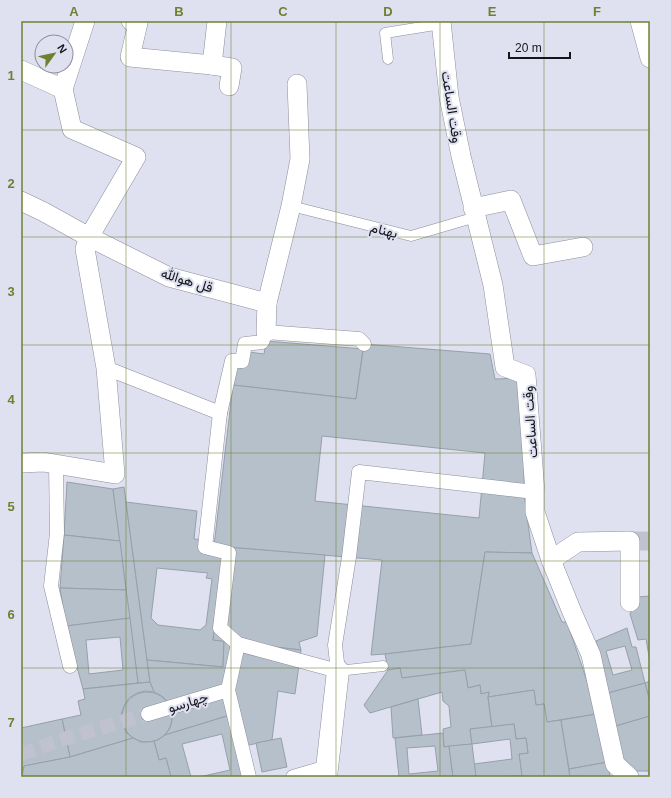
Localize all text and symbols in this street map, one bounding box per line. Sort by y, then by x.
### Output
text: A [69,4,79,19]
text: B [174,4,184,19]
text: C [278,4,288,19]
text: D [383,4,393,19]
text: E [488,4,497,19]
text: F [593,4,601,19]
north arrow [34,34,74,74]
scale bar [509,34,570,60]
text: 20 m [515,41,542,55]
text: N [55,42,70,55]
text: 1 [7,68,15,83]
street label: وقت الساعت [437,70,466,144]
text: 2 [7,176,15,191]
street label: بهنام [368,219,399,242]
street label: قل هوالله [159,265,215,296]
text: 3 [7,284,15,299]
street label: وقت الساعت [519,385,542,459]
text: 4 [7,392,15,407]
text: 5 [7,499,15,514]
text: 6 [7,607,15,622]
street label: چهارسو [166,688,211,718]
text: 7 [7,715,15,730]

